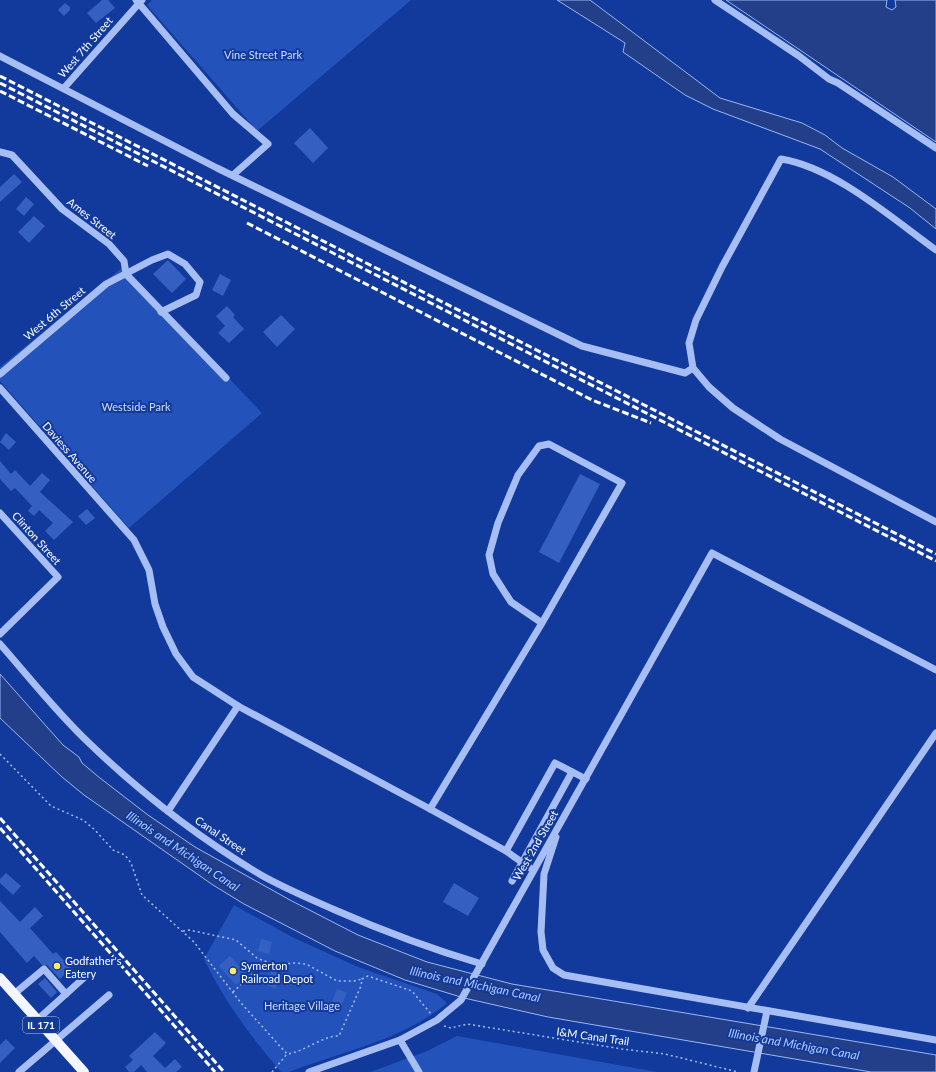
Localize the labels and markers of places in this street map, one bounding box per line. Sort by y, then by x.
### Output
place label: Godfather's Eatery [65,954,122,980]
place label: Symerton Railroad Depot [241,959,313,985]
marker: Godfather's Eatery [52,961,62,971]
marker: Symerton Railroad Depot [228,966,238,976]

